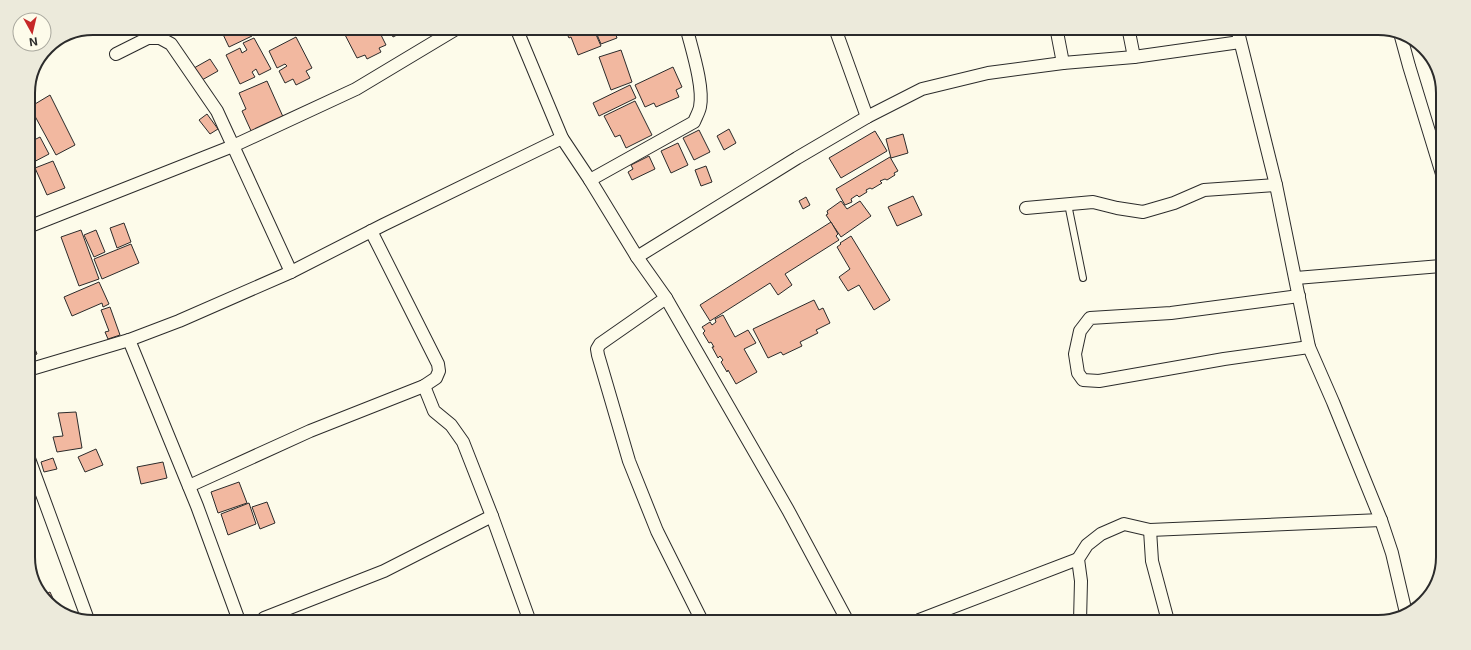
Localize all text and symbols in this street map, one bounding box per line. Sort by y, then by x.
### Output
north arrow [12,12,52,52]
text: N [28,34,39,49]

